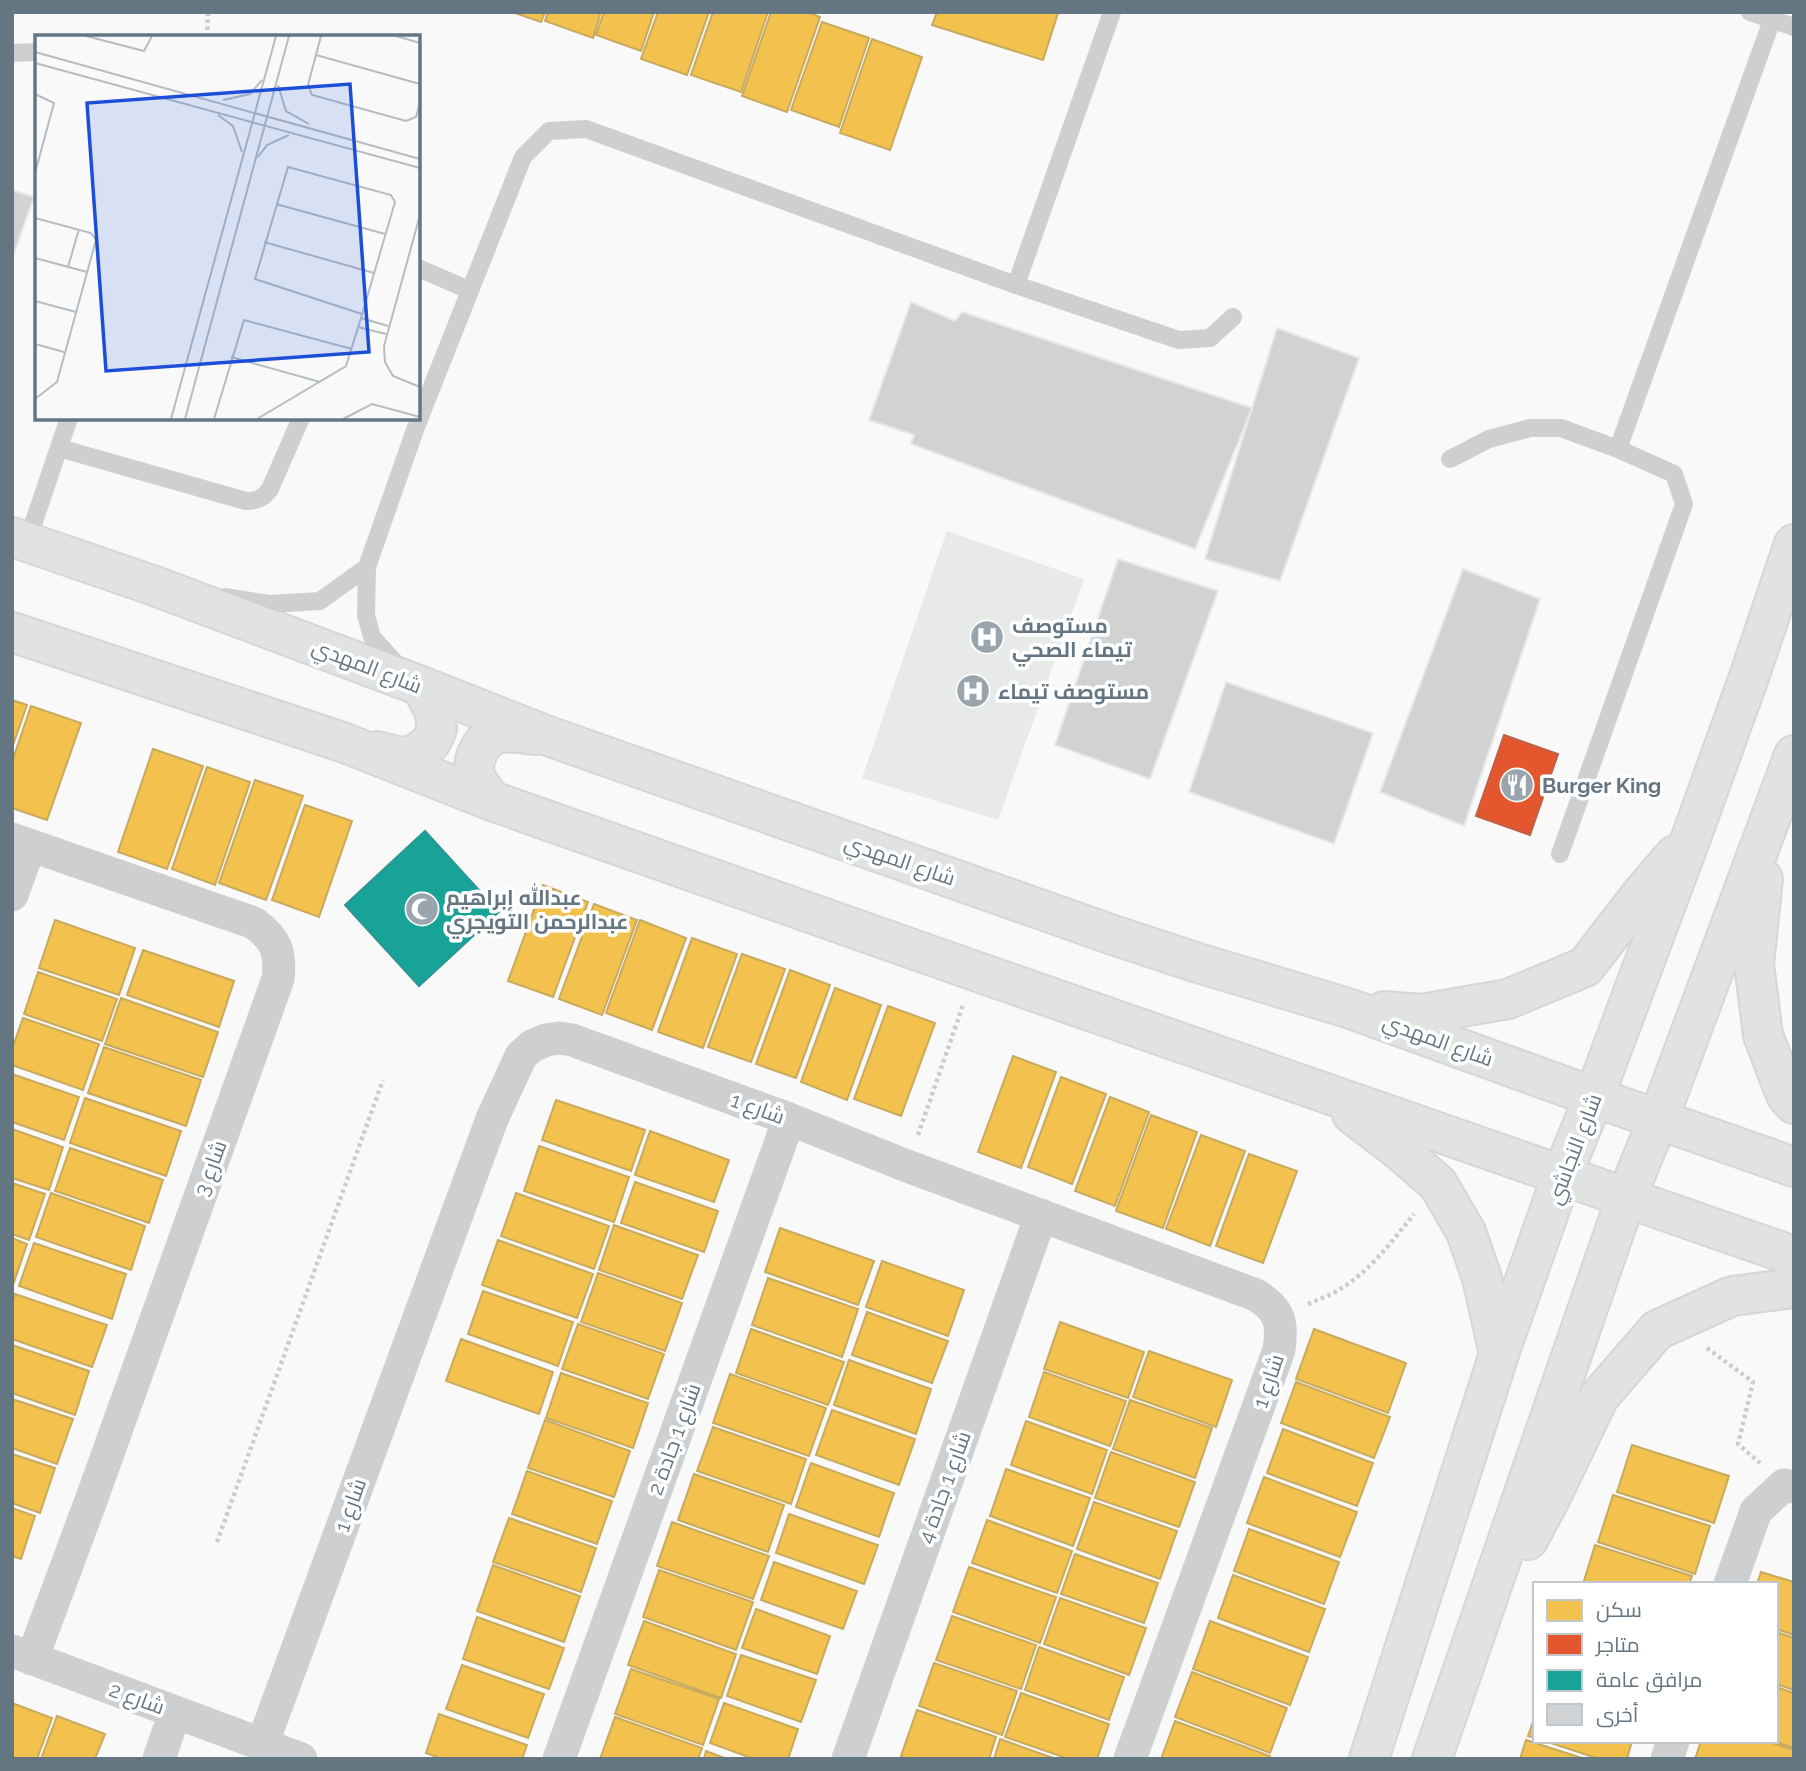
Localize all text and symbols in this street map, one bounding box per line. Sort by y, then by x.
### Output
inset map [35,35,420,420]
place label: مستوصف تيماء الصحي [1012,613,1133,667]
hospital icon: مستوصف تيماء الصحي [968,618,1006,656]
street label: شارع المهدي [307,634,425,702]
hospital icon: مستوصف تيماء [954,672,992,710]
place label: مستوصف تيماء [998,679,1149,705]
restaurant icon: Burger King [1498,766,1536,804]
place label: Burger King [1542,773,1661,798]
street label: شارع المهدي [840,829,959,894]
place label: عبدالله إبراهيم عبدالرحمن التويجري [446,883,628,939]
mosque icon: عبدالله إبراهيم عبدالرحمن التويجري [403,890,441,928]
street label: شارع المهدي [1378,1008,1497,1075]
street label: شارع 1 [727,1087,788,1131]
street label: شارع النجاشي [1541,1090,1609,1209]
street label: شارع 3 [188,1137,233,1200]
street label: شارع 1 [1247,1351,1291,1412]
street label: شارع 1 جادة 2 [642,1380,708,1499]
street label: شارع 1 جادة 4 [912,1428,978,1547]
street label: شارع 1 [329,1475,373,1536]
legend [1533,1582,1778,1743]
text: سكن [1596,1597,1642,1623]
text: متاجر [1595,1632,1640,1657]
text: مرافق عامة [1596,1667,1703,1693]
street label: شارع 2 [105,1677,168,1721]
text: أخرى [1596,1702,1638,1728]

